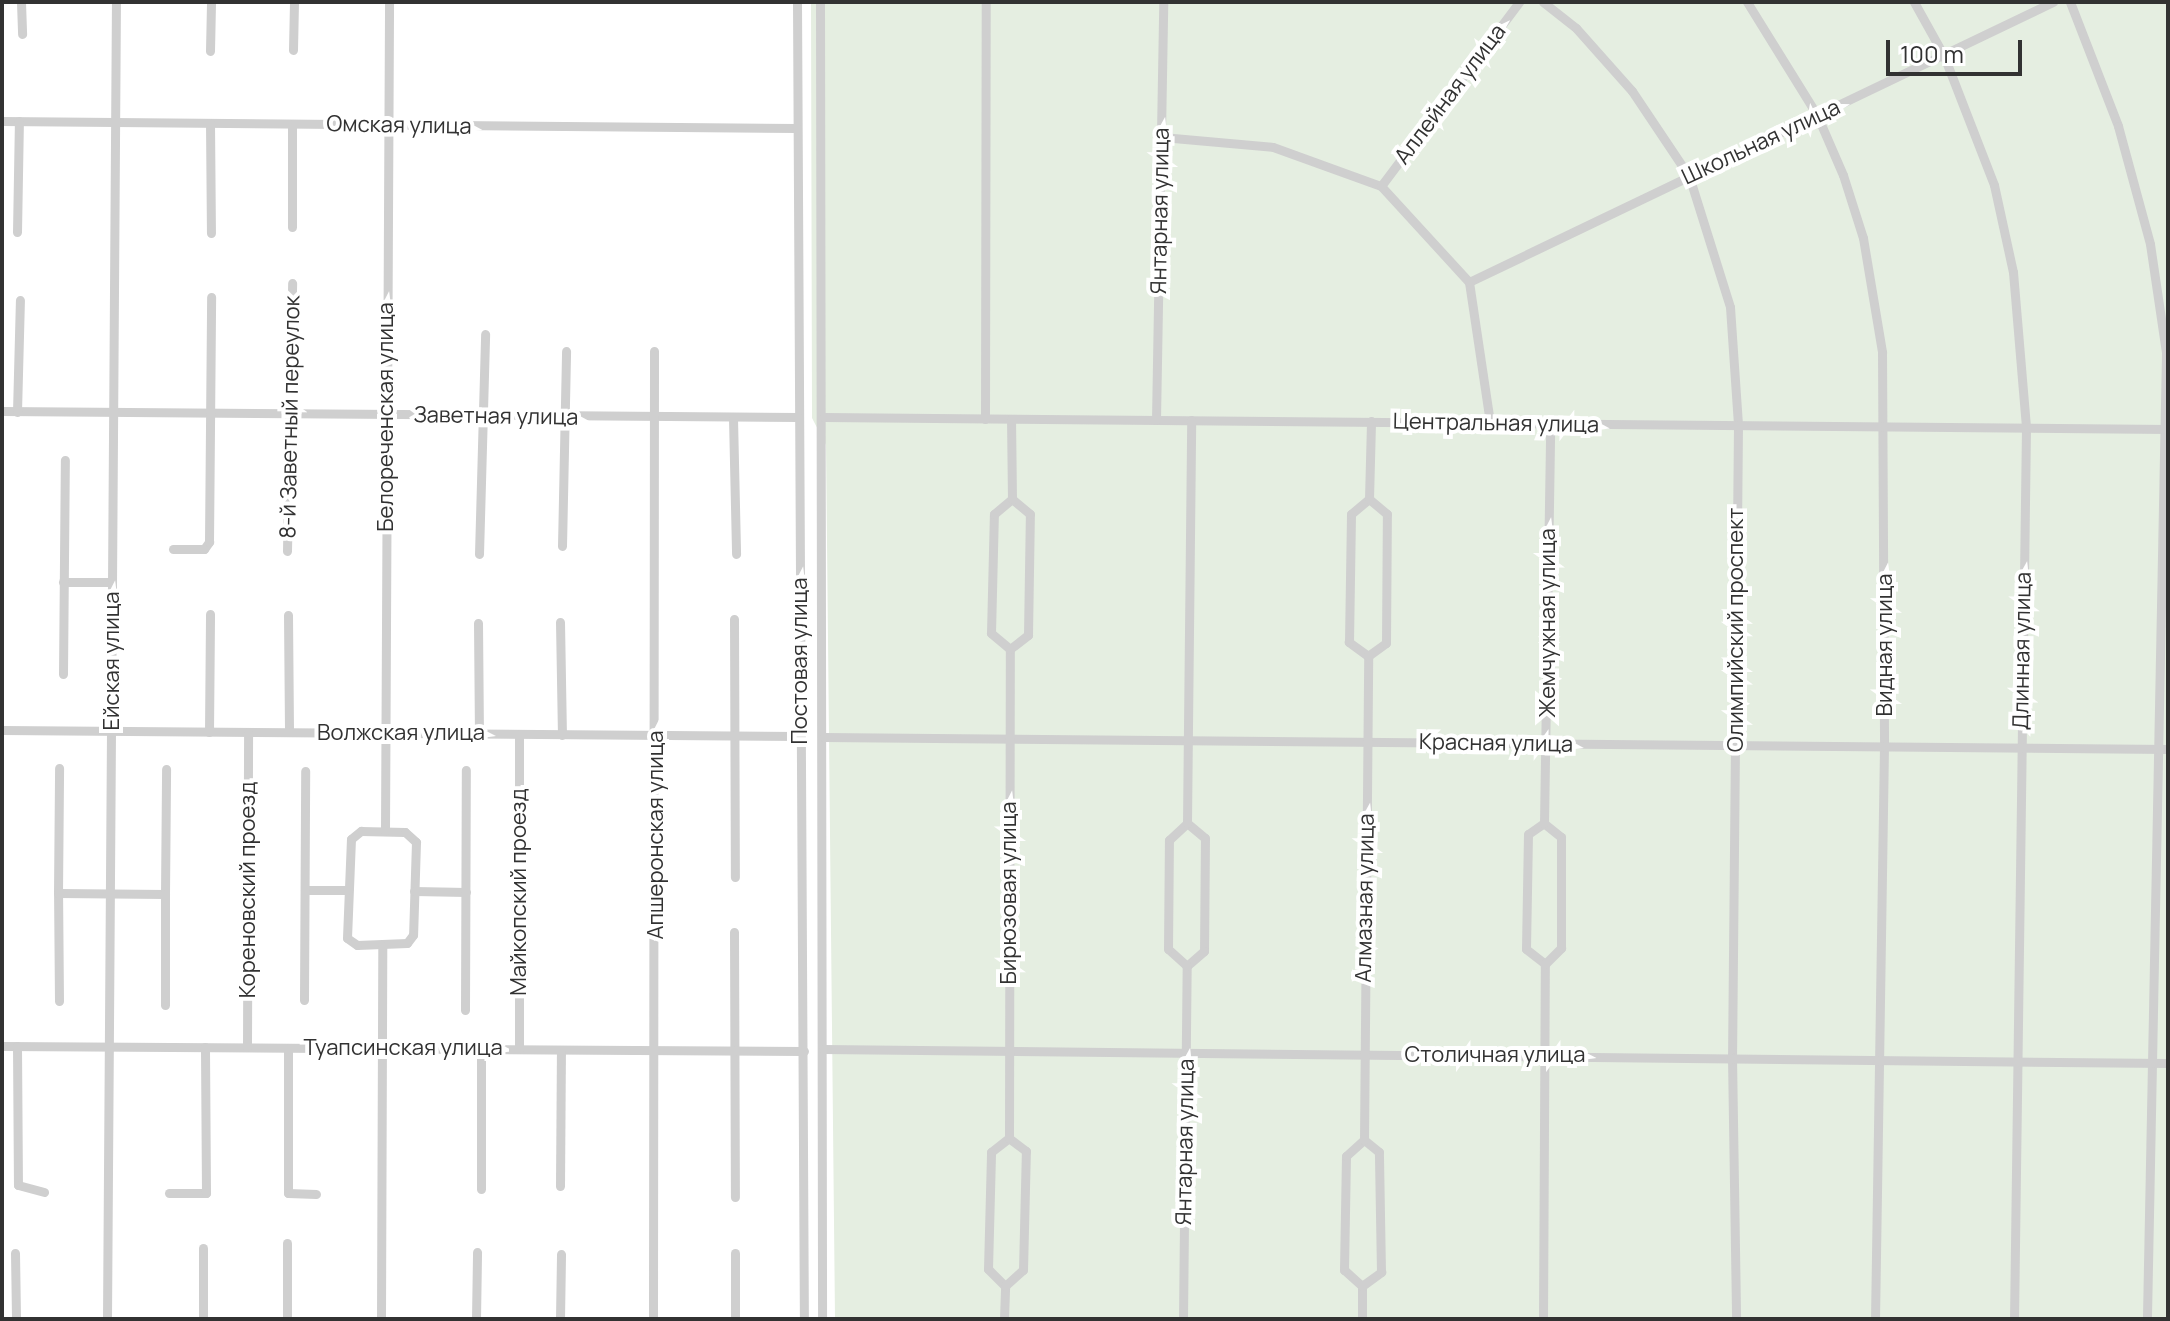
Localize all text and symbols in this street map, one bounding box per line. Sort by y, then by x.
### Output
street label: Аллейная улица [1389,19,1511,169]
scale bar [1890,24,2026,74]
text: 100 m [1900,37,1964,70]
street label: Школьная улица [1678,94,1844,190]
street label: Омская улица [326,111,472,139]
street label: Янтарная улица [1145,127,1175,295]
street label: 8-й Заветный переулок [275,295,305,539]
street label: Белореченская улица [373,302,399,532]
street label: Заветная улица [413,401,579,431]
street label: Центральная улица [1393,408,1599,438]
street label: Олимпийский проспект [1723,508,1749,752]
street label: Жемчужная улица [1535,528,1561,718]
street label: Длинная улица [2007,572,2037,730]
street label: Видная улица [1872,573,1898,717]
street label: Постовая улица [787,578,813,744]
street label: Ейская улица [99,591,125,731]
street label: Волжская улица [317,720,485,746]
street label: Красная улица [1419,728,1573,758]
street label: Апшеронская улица [643,730,669,940]
street label: Кореновский проезд [235,782,261,998]
street label: Майкопский проезд [506,788,532,996]
street label: Бирюзовая улица [996,802,1022,984]
street label: Алмазная улица [1350,813,1380,983]
street label: Туапсинская улица [303,1035,503,1061]
street label: Столичная улица [1405,1042,1585,1068]
street label: Янтарная улица [1170,1058,1200,1226]

